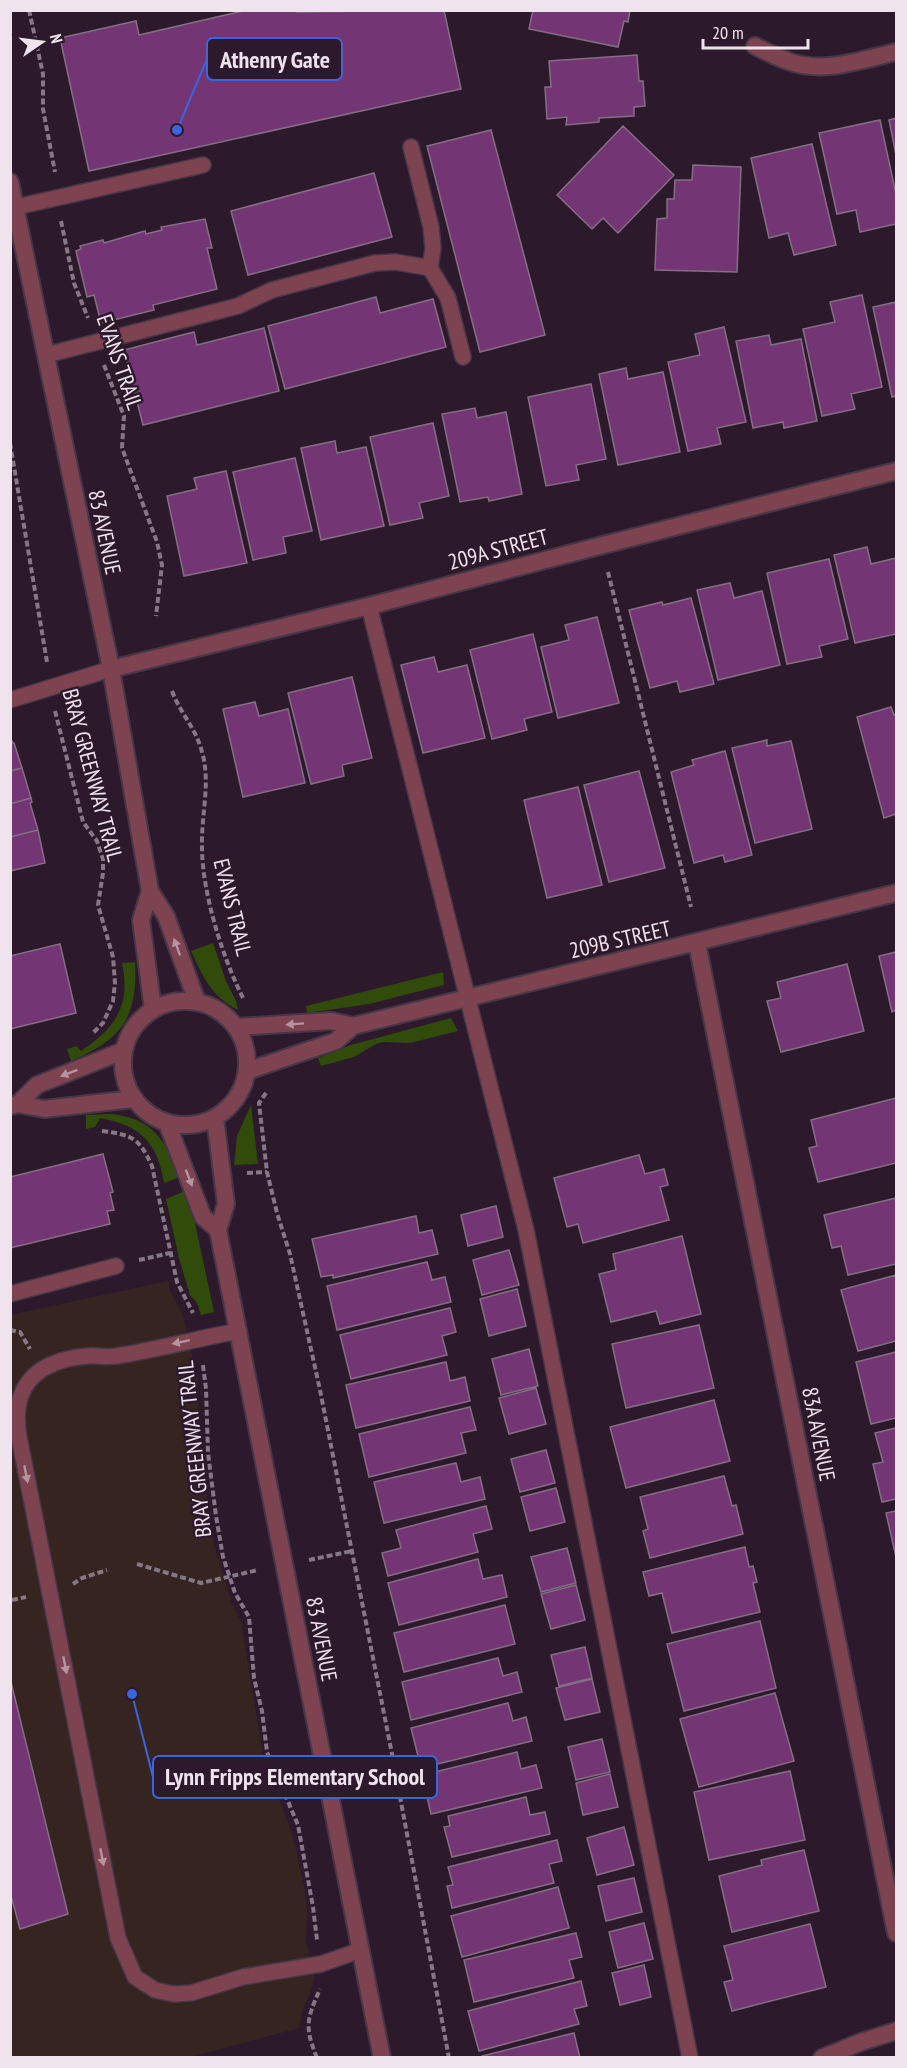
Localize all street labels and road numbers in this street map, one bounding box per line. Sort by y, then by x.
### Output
street label: EVANS TRAIL [91,311,149,413]
street label: 83 AVENUE [82,487,128,577]
street label: 209A STREET [445,522,551,576]
street label: BRAY GREENWAY TRAIL [57,686,129,864]
street label: EVANS TRAIL [207,856,259,958]
street label: 209B STREET [567,914,674,964]
street label: BRAY GREENWAY TRAIL [171,1359,217,1539]
street label: 83A AVENUE [796,1384,842,1484]
street label: 83 AVENUE [300,1594,344,1684]

